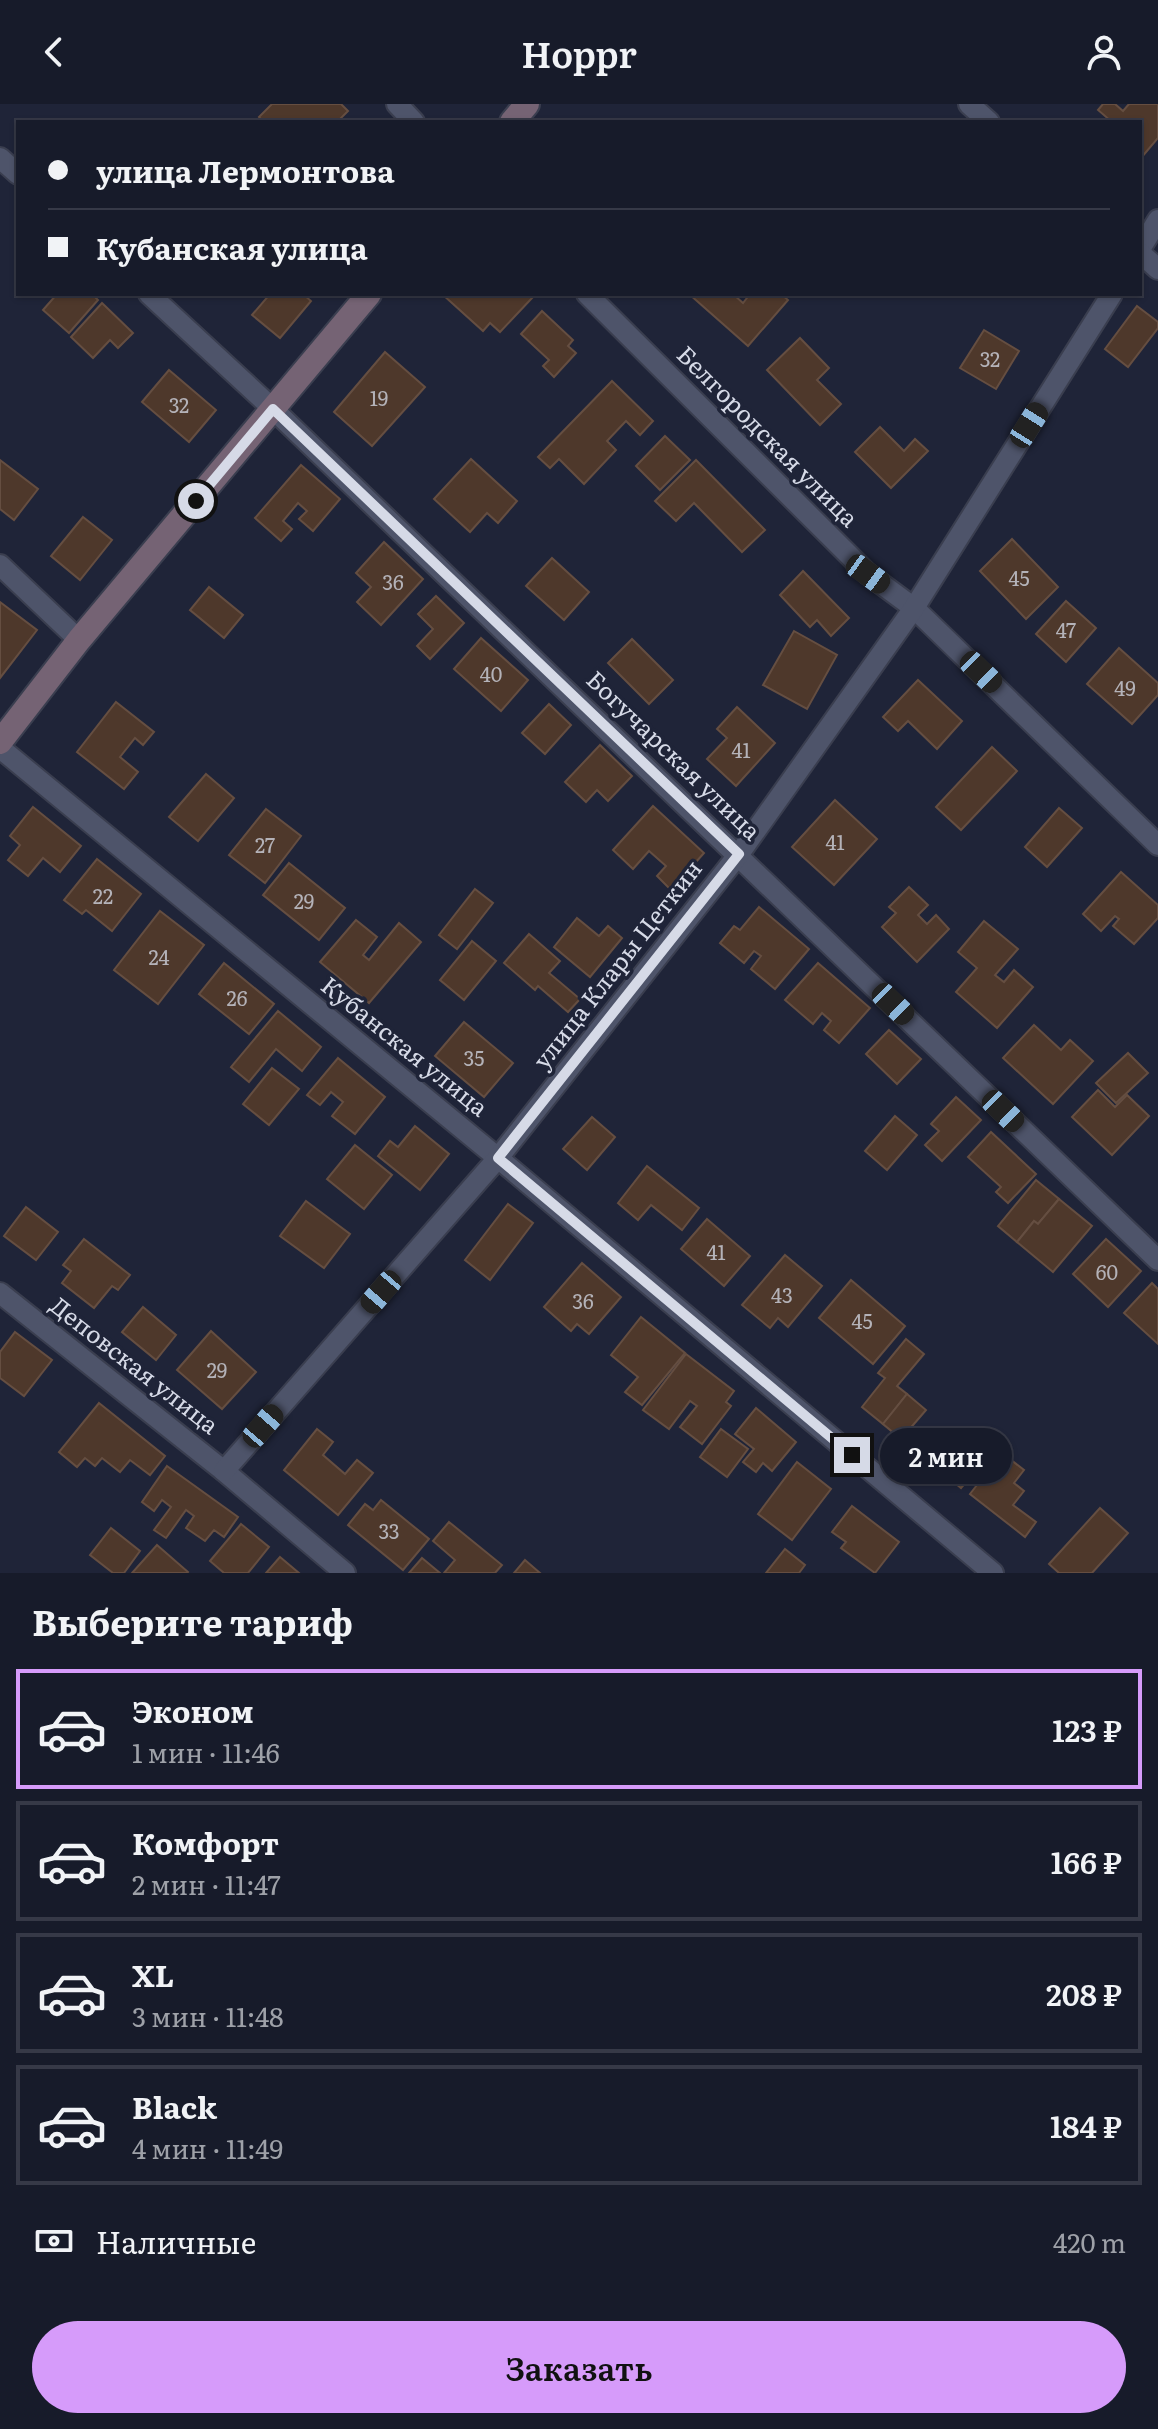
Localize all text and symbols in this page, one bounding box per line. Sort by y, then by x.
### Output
text: Hoppr [521,26,637,79]
icon: back [32,30,76,74]
icon: person [1082,30,1126,74]
text: улица Лермонтова [96,148,395,192]
text: Кубанская улица [96,225,368,269]
street label: Белгородская улица [670,337,868,534]
house number: 32 [980,343,1000,373]
house number: 19 [370,382,388,412]
house number: 32 [169,389,189,419]
car [1006,398,1052,452]
route start [178,483,214,519]
car [842,550,894,598]
house number: 45 [1008,562,1030,592]
house number: 36 [382,566,404,596]
house number: 47 [1056,614,1076,644]
car [955,647,1007,697]
house number: 40 [480,658,502,688]
street label: Богучарская улица [580,661,770,847]
house number: 49 [1114,672,1136,702]
house number: 41 [731,734,751,764]
house number: 41 [825,826,845,856]
house number: 27 [255,829,275,859]
street label: улица Клары Цеткин [523,851,709,1075]
house number: 22 [93,880,113,910]
house number: 29 [294,885,314,915]
house number: 24 [148,941,170,971]
street label: Кубанская улица [315,967,497,1123]
car [867,979,919,1029]
house number: 26 [227,982,248,1012]
house number: 35 [464,1042,484,1072]
car [977,1086,1029,1136]
house number: 41 [706,1236,726,1266]
house number: 60 [1096,1256,1118,1286]
car [356,1266,406,1318]
house number: 43 [771,1279,793,1309]
house number: 36 [572,1285,594,1315]
street label: Деповская улица [44,1287,227,1441]
house number: 45 [851,1305,873,1335]
house number: 29 [207,1354,227,1384]
car [238,1400,288,1452]
callout: 2 мин [880,1427,1012,1483]
text: 2 мин [908,1436,984,1475]
route end [834,1437,870,1473]
house number: 33 [378,1515,400,1545]
text: Выберите тариф [32,1594,353,1647]
text: Эконом [132,1688,254,1732]
icon: car [36,1693,108,1765]
text: 123 ₽ [1052,1707,1122,1751]
text: 1 мин · 11:46 [132,1732,280,1771]
text: Комфорт [132,1820,279,1864]
icon: car [36,1825,108,1897]
text: 166 ₽ [1051,1839,1122,1883]
text: 2 мин · 11:47 [132,1864,281,1903]
text: XL [132,1952,174,1996]
icon: car [36,1957,108,2029]
text: 208 ₽ [1046,1971,1122,2015]
text: 3 мин · 11:48 [132,1996,284,2035]
text: Black [132,2084,217,2128]
icon: car [36,2089,108,2161]
text: 184 ₽ [1050,2103,1122,2147]
text: 4 мин · 11:49 [132,2128,283,2167]
icon: cash [32,2219,76,2263]
text: Наличные [96,2219,256,2263]
text: 420 m [1053,2222,1126,2261]
button: Заказать [32,2321,1126,2413]

